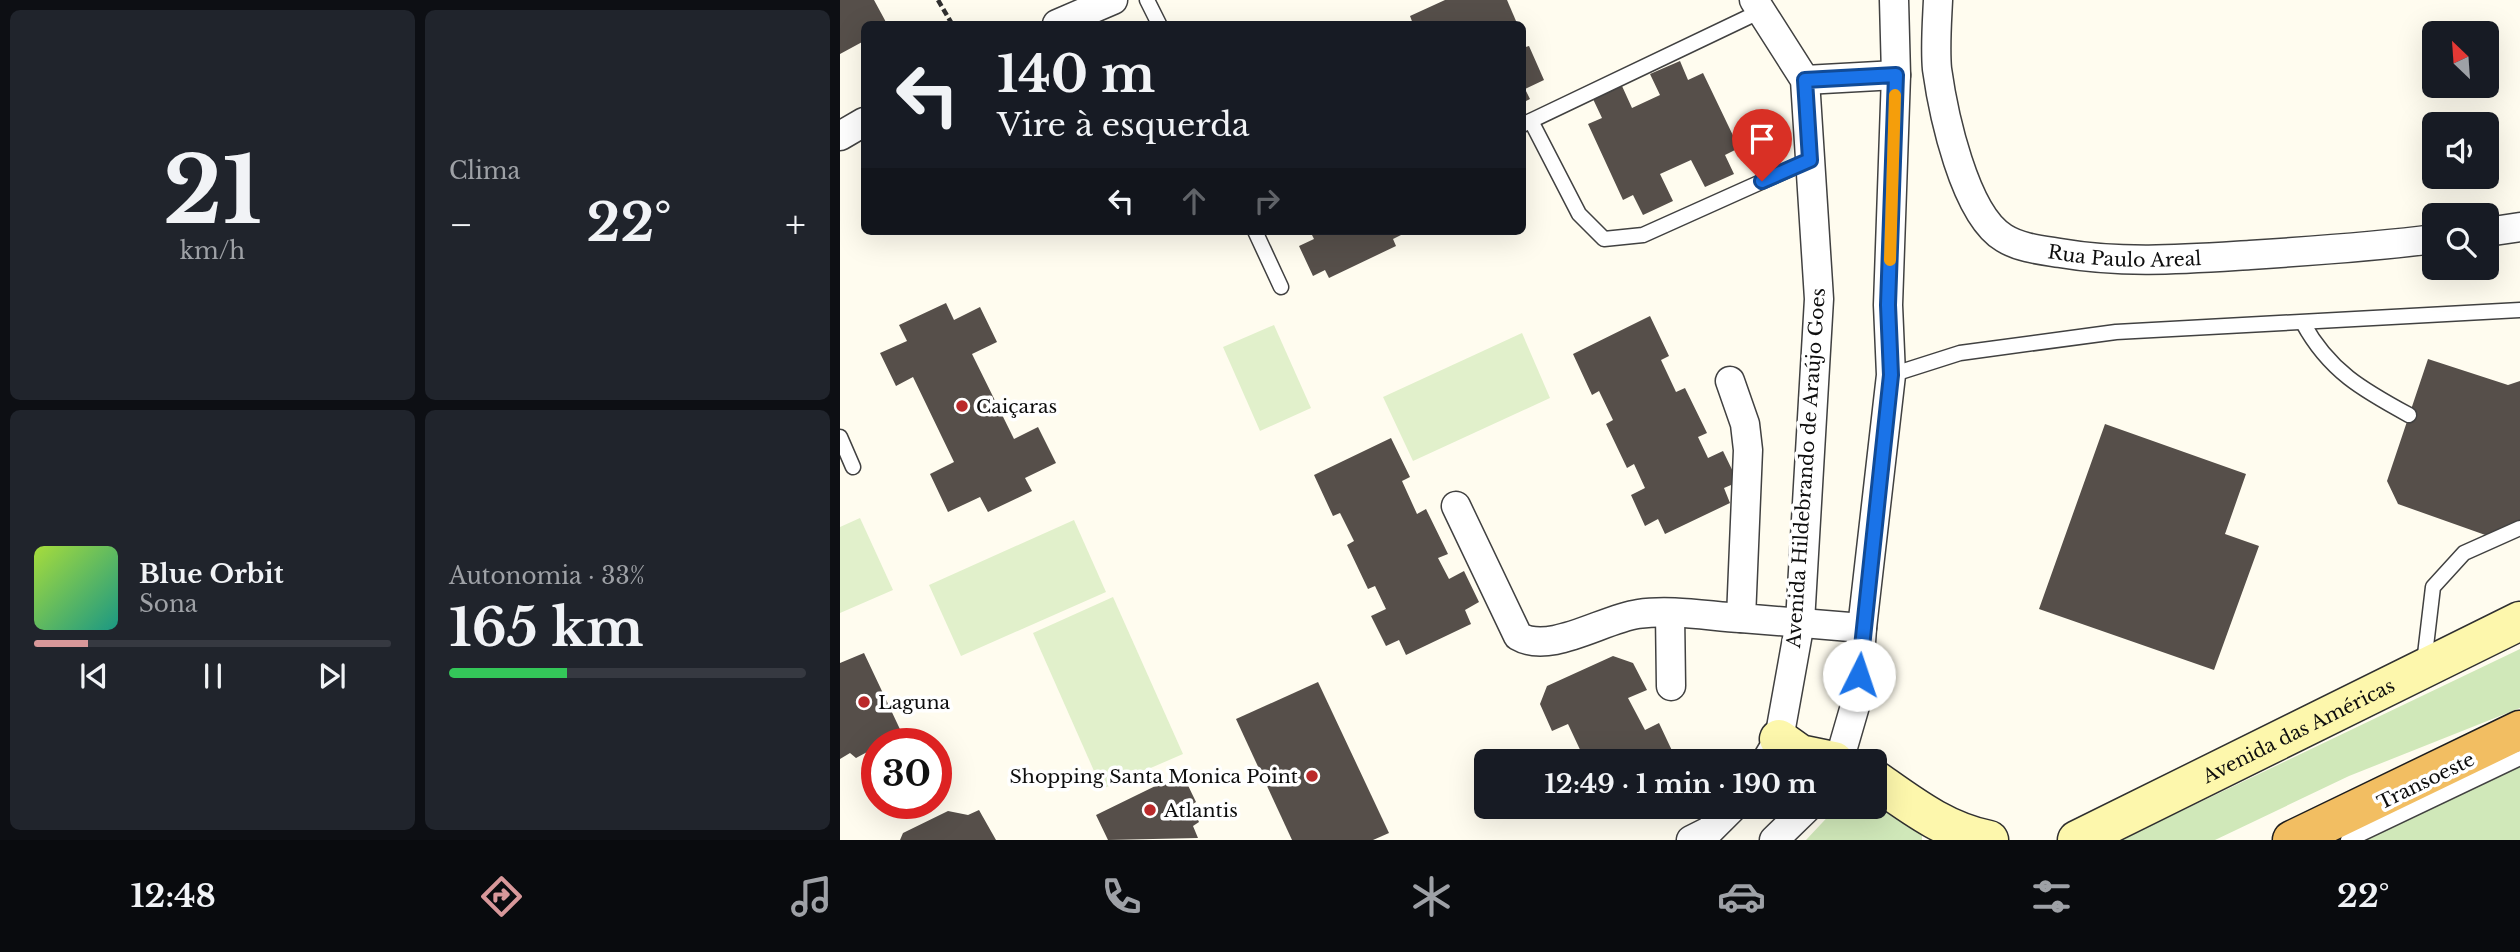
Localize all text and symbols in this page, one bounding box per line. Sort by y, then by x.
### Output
north arrow [2422,21,2499,98]
map controls [2422,21,2499,280]
text: 140 m [997,44,1155,105]
icon: left [882,49,973,140]
text: Vire à esquerda [997,105,1250,145]
pin [1732,109,1792,181]
button: sound [2422,112,2499,189]
icon: arrive [1743,120,1781,158]
text: 21 [163,135,262,248]
text: Clima [449,157,520,185]
icon: left [1102,182,1140,220]
icon: ahead [1175,182,1213,220]
icon: right [1248,182,1286,220]
text: 22° [587,191,672,255]
text: − [449,201,473,248]
text: + [785,201,806,248]
button: search [2422,203,2499,280]
text: km/h [180,237,245,265]
street label: Rua Paulo Areal [2046,240,2202,271]
street label: Avenida Hildebrando de Araújo Goes [1782,287,1830,650]
place label: Caiçaras [976,395,1057,418]
marker: Caiçaras [954,398,970,414]
text: Blue Orbit [139,558,284,590]
text: Autonomia · 33% [449,562,645,590]
text: Sona [139,590,197,618]
text: 165 km [449,596,644,660]
position arrow [1822,638,1896,712]
icon: previous [75,657,113,695]
icon: pause [194,657,232,695]
icon: next [313,657,351,695]
street label: Avenida das Américas [2198,673,2398,788]
place label: Laguna [878,691,951,714]
marker: Laguna [856,694,872,710]
speed limit sign: 30 [861,728,952,819]
street label: Transoeste [2374,748,2478,814]
place label: Shopping Santa Monica Point [1010,765,1299,788]
marker: Shopping Santa Monica Point [1304,768,1320,784]
text: 12:49 · 1 min · 190 m [1544,768,1817,800]
place label: Atlantis [1163,799,1238,822]
marker: Atlantis [1142,802,1158,818]
icon: directions [477,872,526,921]
icon: music [787,872,836,921]
icon: phone [1097,872,1146,921]
icon: climate [1407,872,1456,921]
icon: car [1717,872,1766,921]
icon: filters [2027,872,2076,921]
text: 12:48 [131,876,216,916]
text: 22° [2337,876,2389,916]

